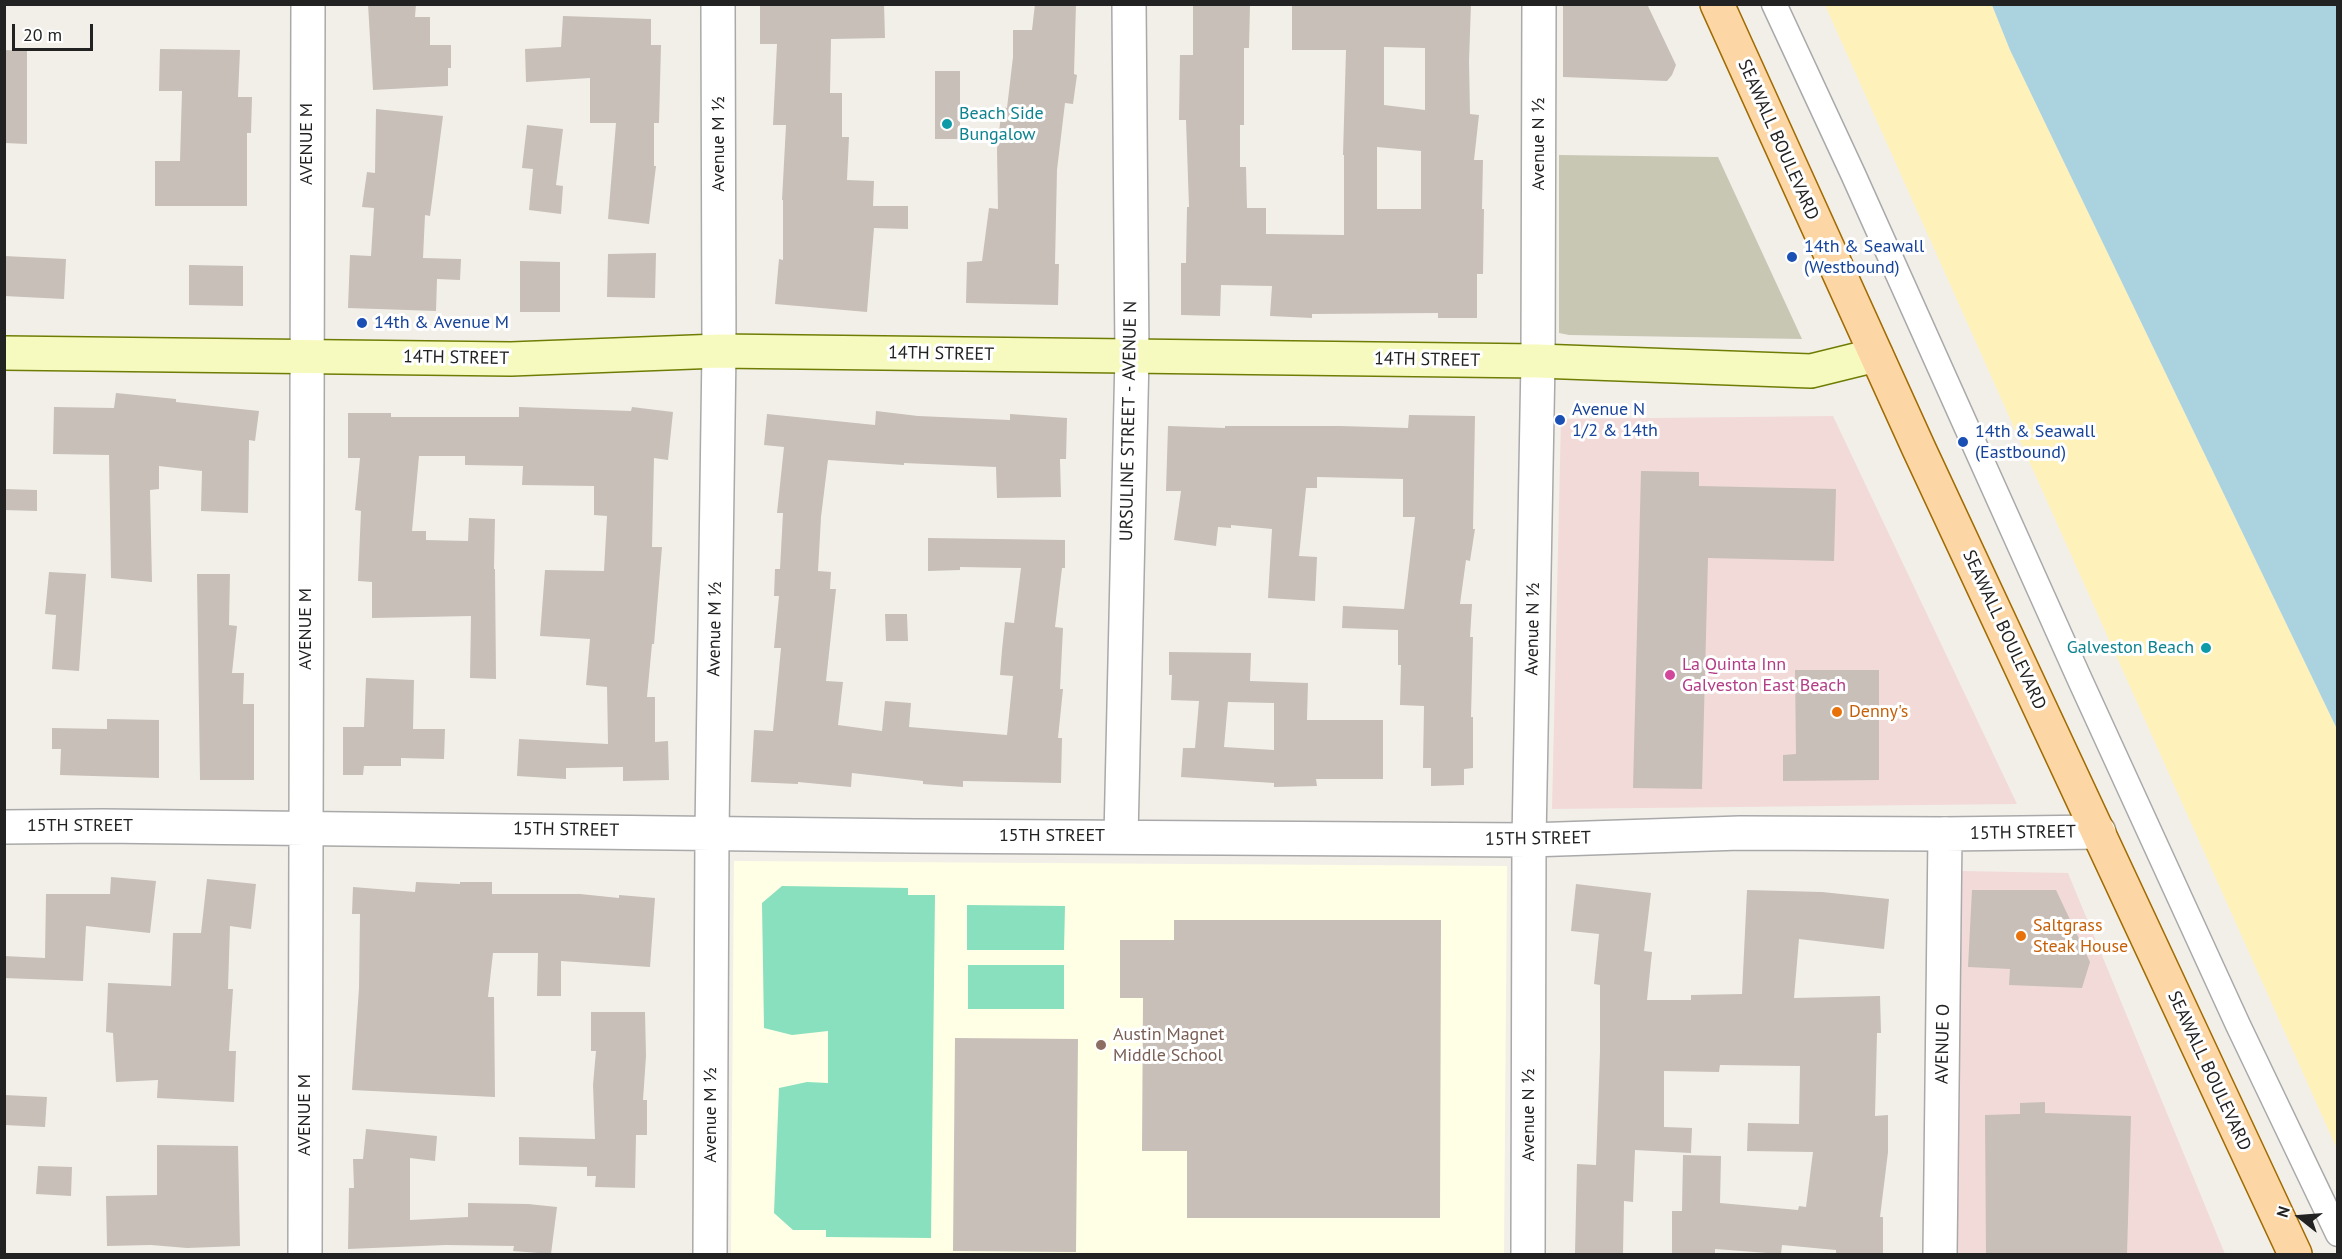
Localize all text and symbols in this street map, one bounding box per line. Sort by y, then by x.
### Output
scale bar [15,12,96,50]
text: 20 m [23,23,62,46]
street label: SEAWALL BOULEVARD [1733,56,1823,224]
street label: Avenue M ½ [708,96,730,192]
street label: Avenue N ½ [1528,97,1550,191]
street label: AVENUE M [296,103,318,185]
place label: Beach Side Bungalow [959,103,1044,146]
marker: Beach Side Bungalow [940,117,954,131]
place label: 14th & Seawall (Westbound) [1804,236,1924,278]
marker: 14th & Seawall (Westbound) [1785,250,1799,264]
street label: URSULINE STREET - AVENUE N [1116,301,1142,541]
place label: 14th & Avenue M [374,312,509,334]
marker: 14th & Avenue M [355,316,369,330]
street label: 14TH STREET [888,342,994,366]
street label: 14TH STREET [403,346,509,370]
street label: 14TH STREET [1374,348,1480,372]
place label: Avenue N 1/2 & 14th [1572,399,1658,442]
marker: Avenue N 1/2 & 14th [1553,413,1567,427]
place label: 14th & Seawall (Eastbound) [1975,421,2095,464]
marker: 14th & Seawall (Eastbound) [1956,435,1970,449]
street label: SEAWALL BOULEVARD [1958,547,2050,713]
street label: Avenue M ½ [703,581,727,677]
street label: Avenue N ½ [1521,582,1545,676]
street label: AVENUE M [295,588,317,670]
place label: Galveston Beach [2067,637,2194,659]
marker: Galveston Beach [2199,641,2213,655]
place label: La Quinta Inn Galveston East Beach [1682,654,1846,696]
marker: La Quinta Inn Galveston East Beach [1663,668,1677,682]
place label: Denny's [1849,701,1908,723]
marker: Denny's [1830,705,1844,719]
street label: 15TH STREET [27,815,133,837]
street label: 15TH STREET [513,818,619,842]
street label: 15TH STREET [1970,821,2076,845]
street label: 15TH STREET [999,825,1105,847]
street label: 15TH STREET [1485,827,1591,851]
place label: Saltgrass Steak House [2033,915,2128,958]
marker: Saltgrass Steak House [2014,929,2028,943]
street label: SEAWALL BOULEVARD [2163,988,2255,1154]
street label: AVENUE O [1932,1004,1954,1084]
place label: Austin Magnet Middle School [1113,1024,1224,1066]
marker: Austin Magnet Middle School [1094,1038,1108,1052]
street label: Avenue M ½ [700,1067,722,1163]
street label: Avenue N ½ [1518,1068,1540,1162]
street label: AVENUE M [294,1074,316,1156]
north arrow [2270,1187,2330,1247]
text: N [2272,1204,2294,1220]

